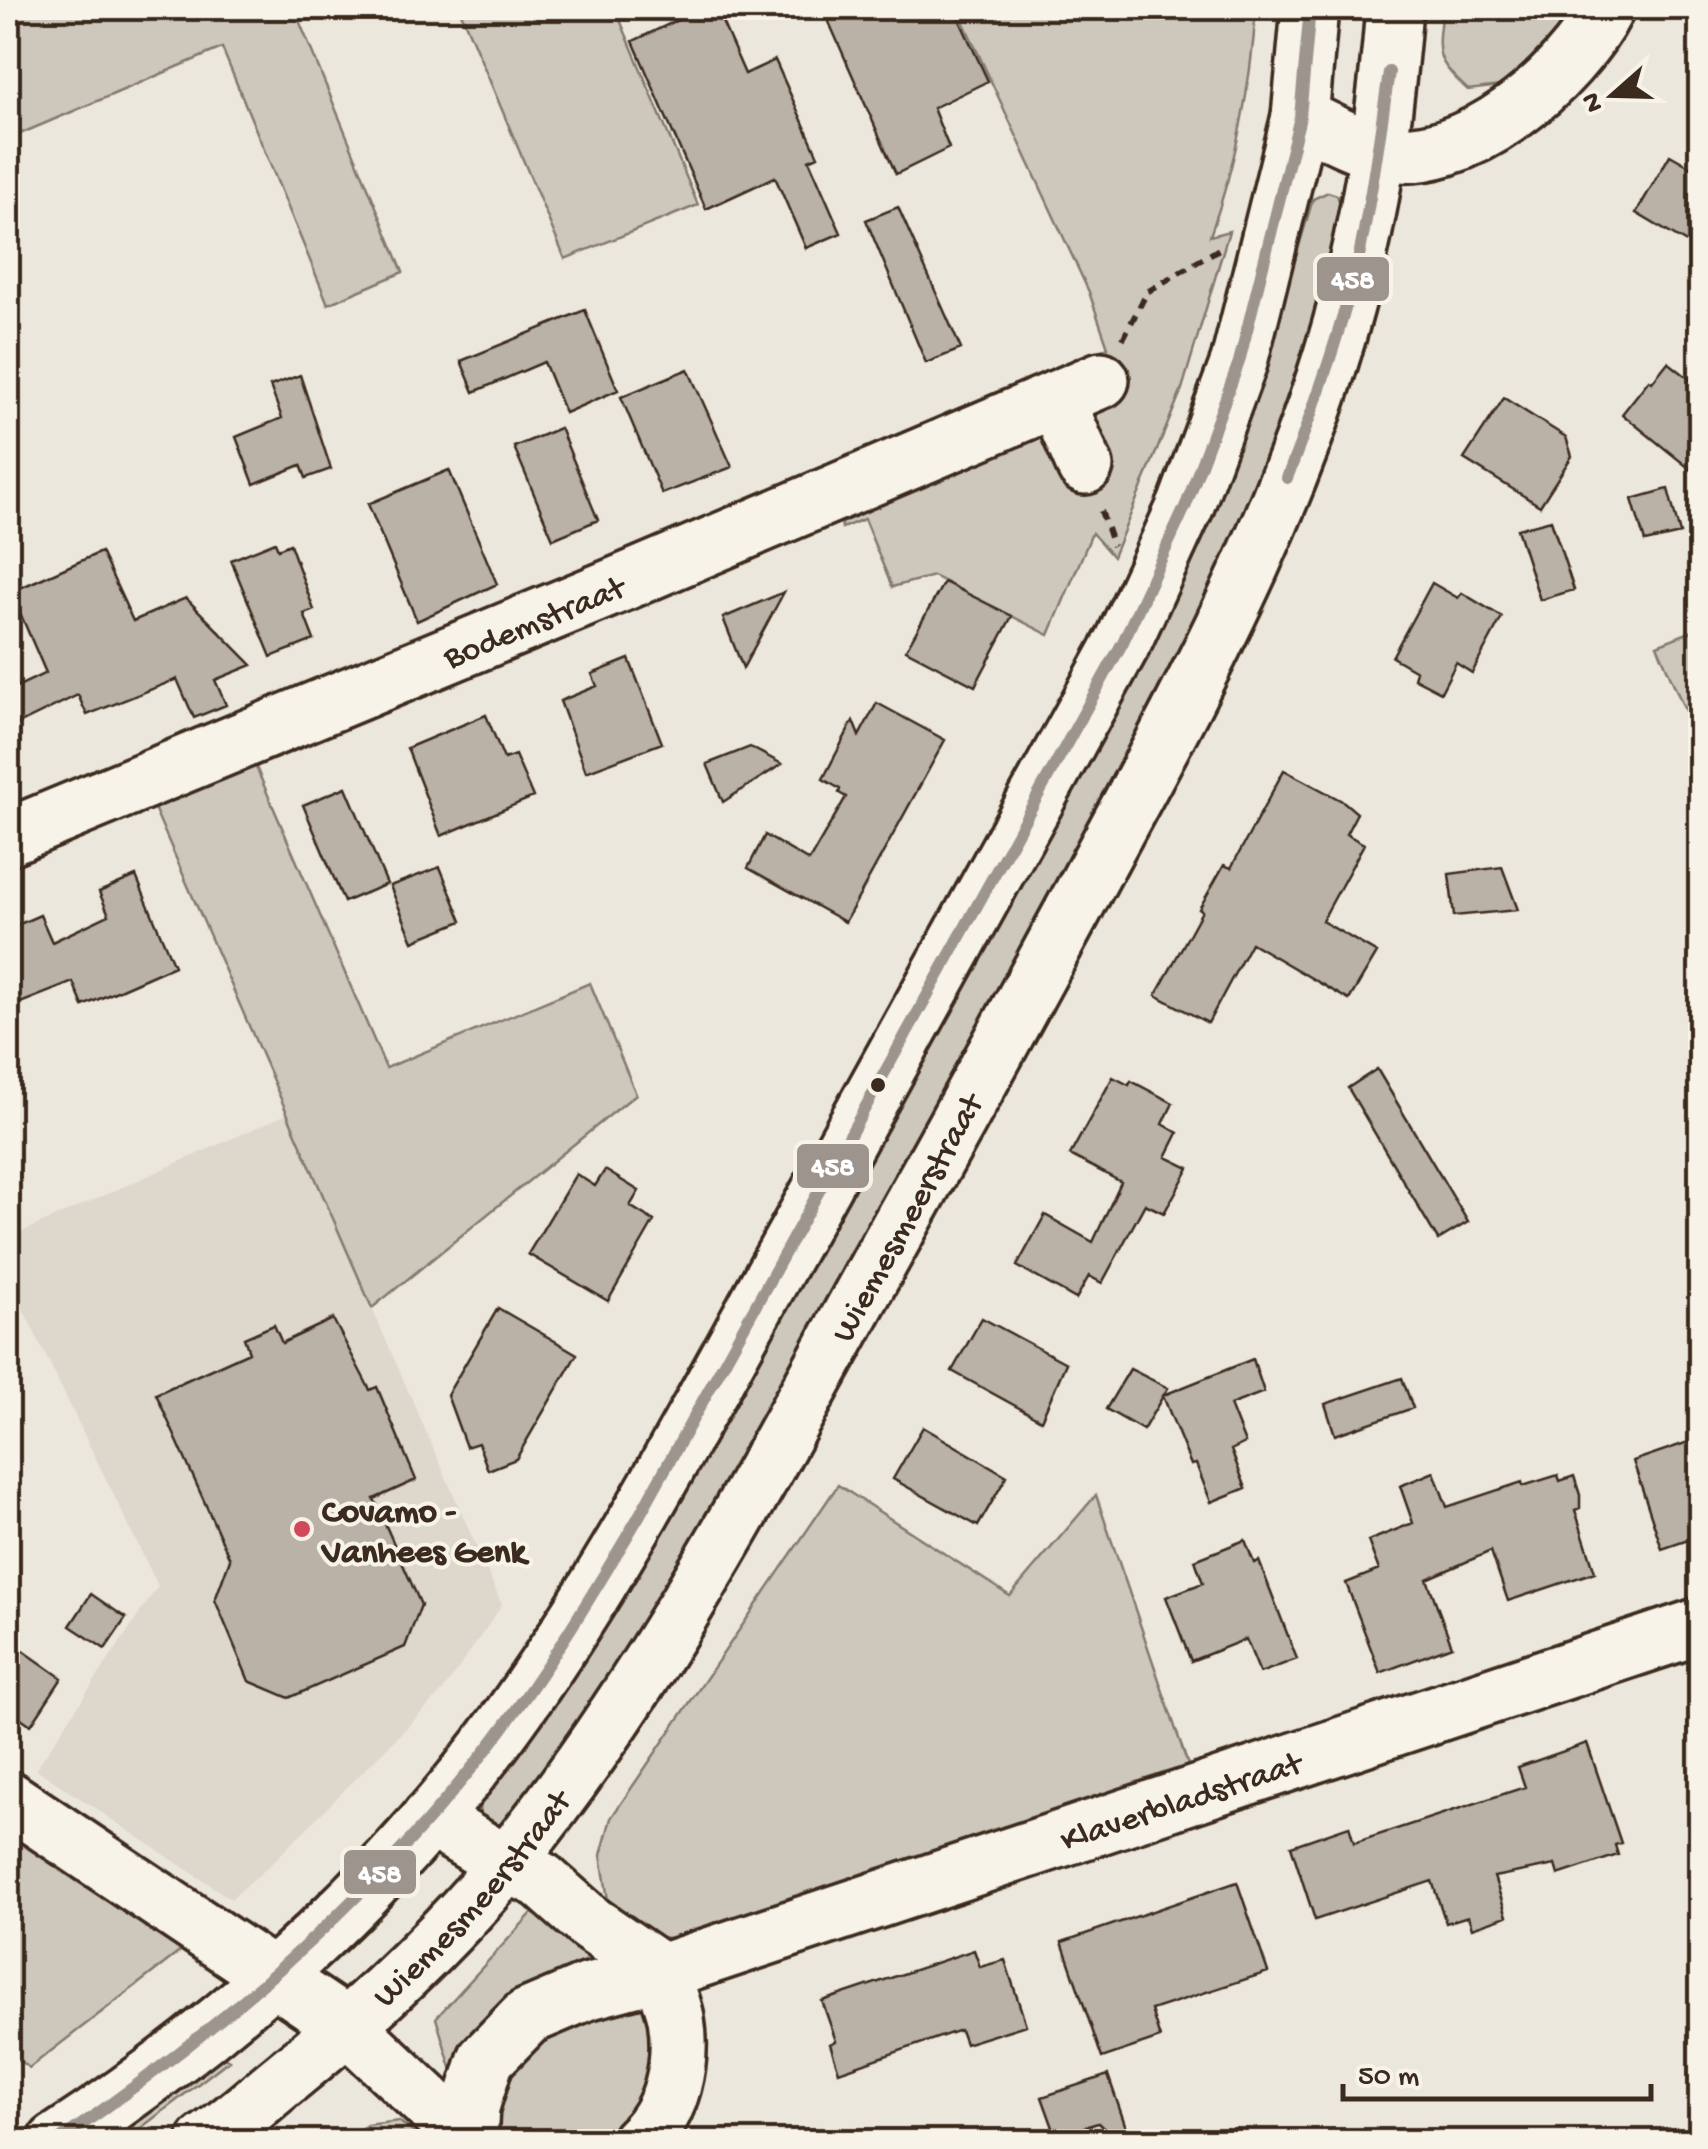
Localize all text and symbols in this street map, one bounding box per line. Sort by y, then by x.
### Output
north arrow [1563,45,1663,145]
text: N [1575,88,1612,116]
line badge: 458 [1315,255,1391,303]
text: 458 [1330,266,1375,299]
street label: Bodemstraat [437,568,634,681]
unlabelled marker [868,1075,888,1095]
street label: Wiemesmeerstraat [825,1086,996,1351]
line badge: 458 [795,1142,871,1190]
text: 458 [810,1153,855,1186]
place label: Covamo - Vanhees Genk [320,1494,529,1575]
marker: Covamo - Vanhees Genk [291,1518,313,1540]
street label: Klaverbladstraat [1056,1744,1310,1863]
street label: Wiemesmeerstraat [366,1782,584,2018]
line badge: 458 [342,1848,418,1896]
text: 458 [357,1860,402,1893]
scale bar [1343,2039,1650,2101]
text: 50 m [1358,2061,1419,2096]

